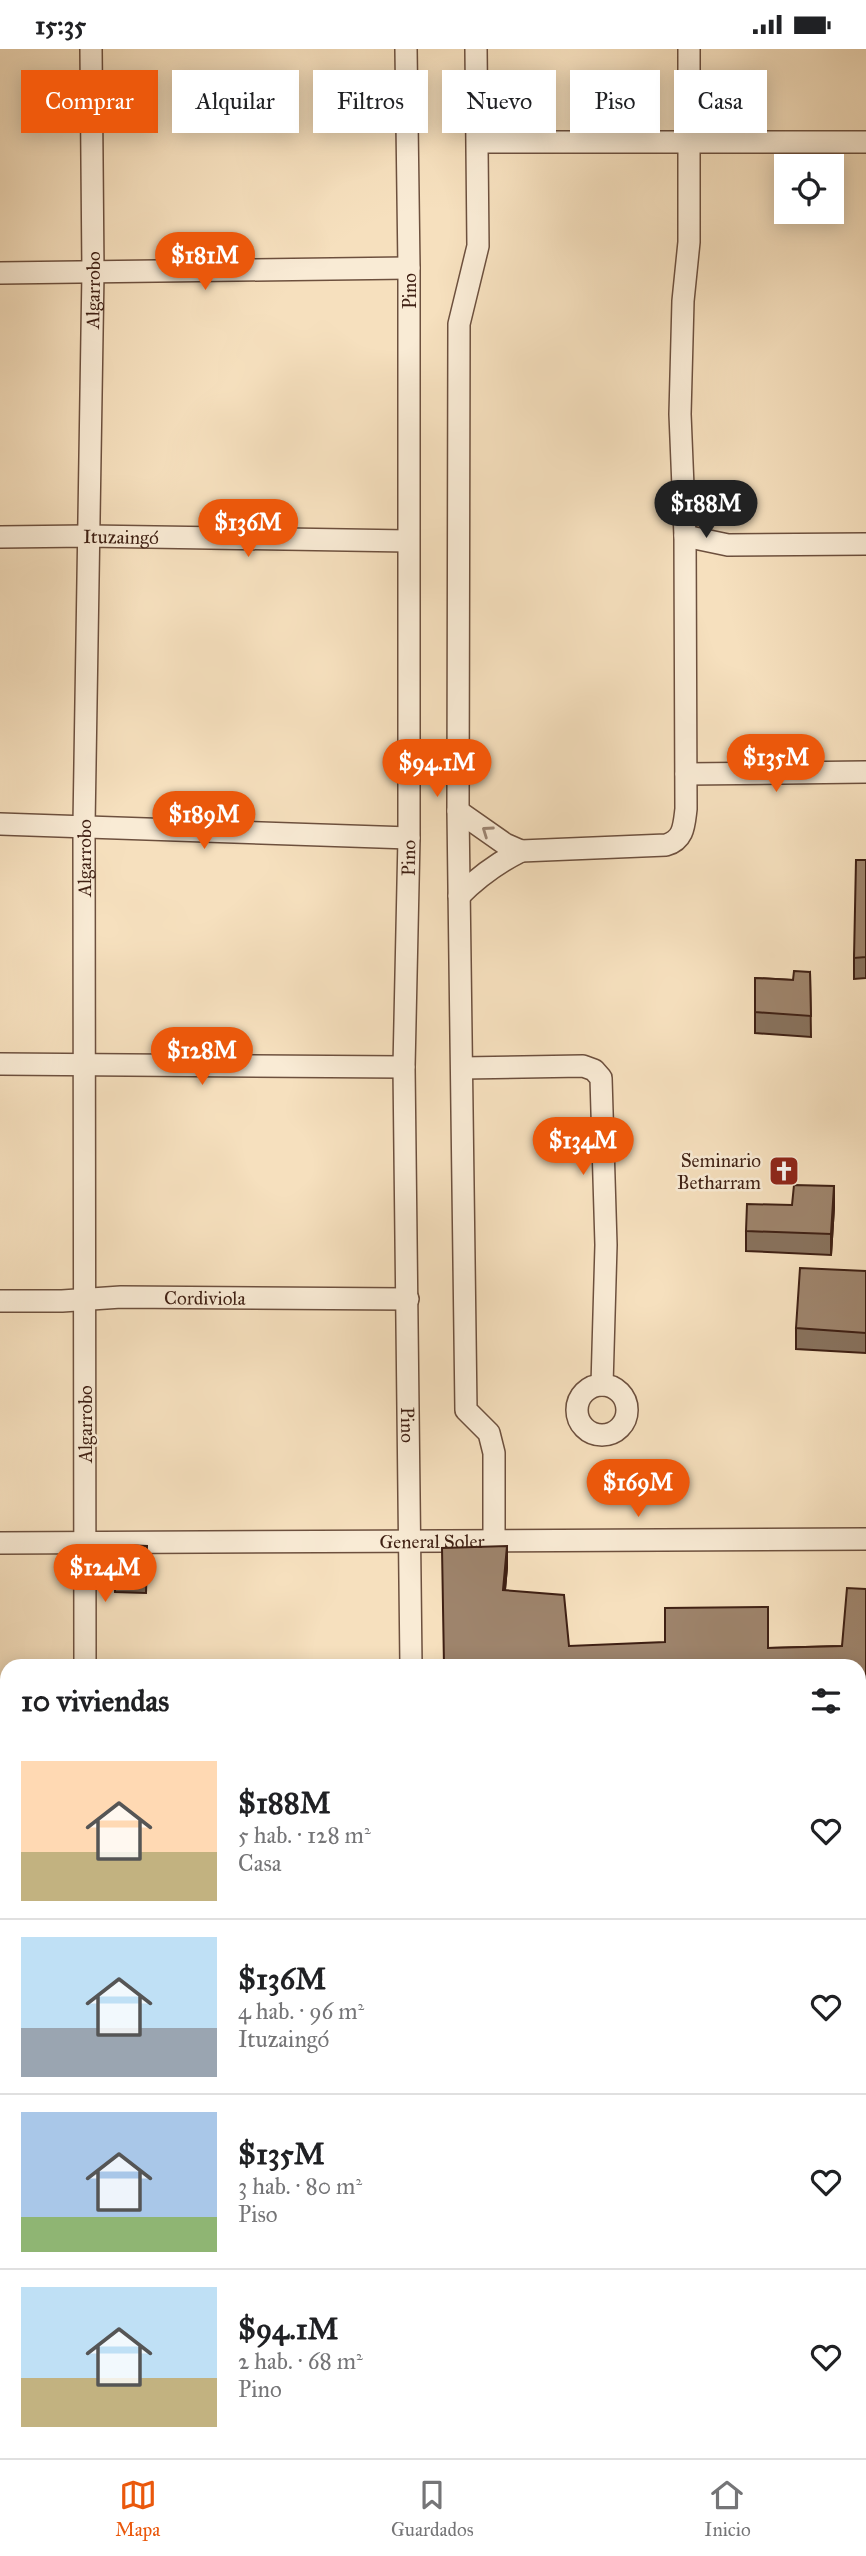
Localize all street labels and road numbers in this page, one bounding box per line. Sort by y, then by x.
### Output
street label: Algarrobo [81,251,106,330]
street label: Pino [398,273,421,309]
street label: Ituzaingó [83,525,159,550]
street label: Algarrobo [73,819,97,898]
street label: Pino [397,839,420,876]
street label: Cordiviola [164,1286,247,1310]
street label: Algarrobo [74,1385,98,1464]
street label: Pino [396,1407,419,1443]
street label: General Soler [379,1530,485,1553]

